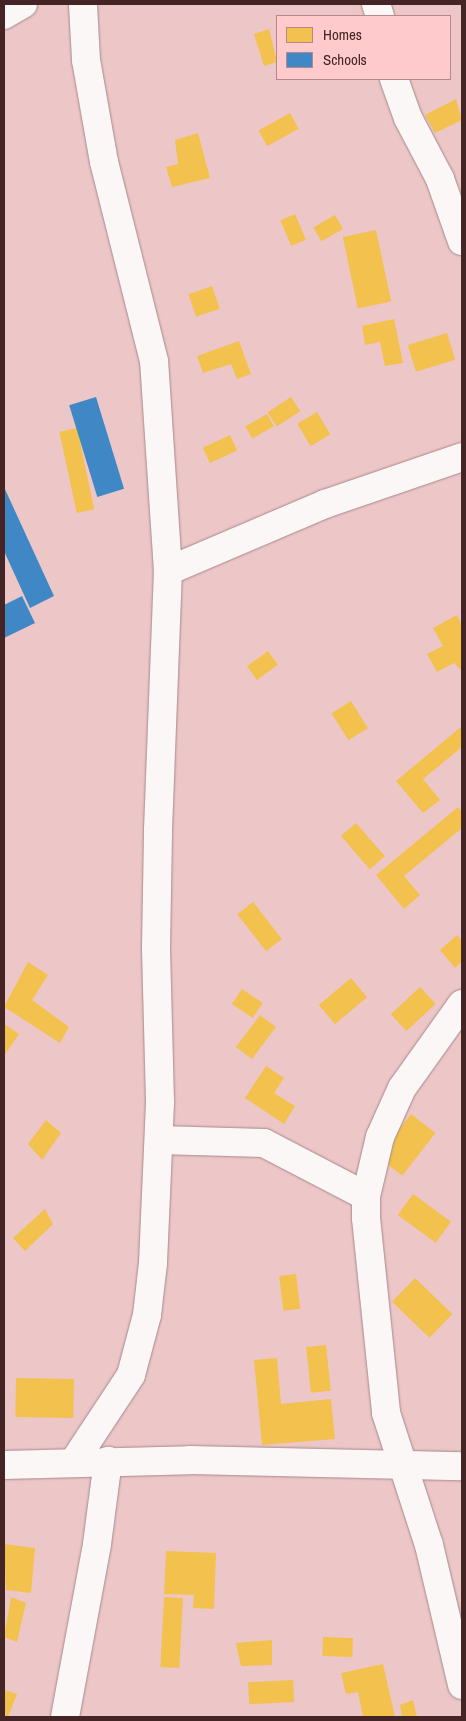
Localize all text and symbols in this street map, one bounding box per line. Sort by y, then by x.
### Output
legend [276,15,451,80]
text: Homes [323,24,362,45]
text: Schools [323,49,367,70]

